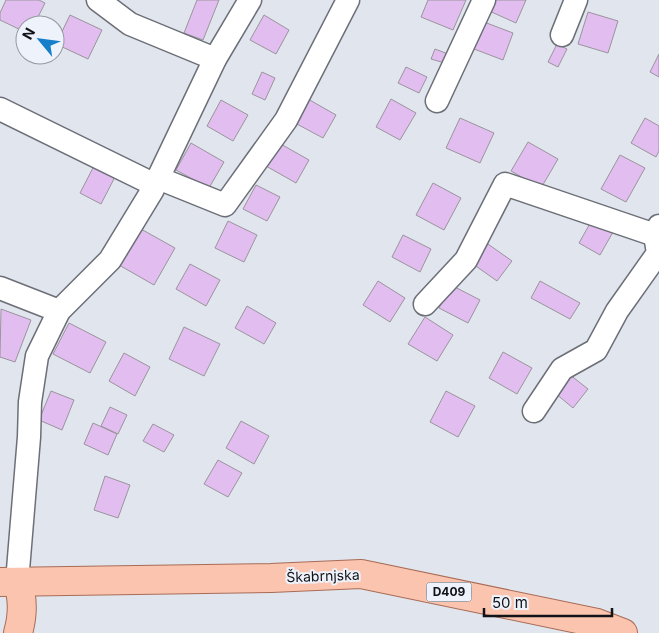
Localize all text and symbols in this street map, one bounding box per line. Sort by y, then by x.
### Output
north arrow [15,15,65,65]
text: N [18,25,38,42]
street label: Škabrnjska [286,566,360,585]
road number: D409 [426,582,472,602]
scale bar [484,586,612,618]
text: 50 m [492,593,528,612]

